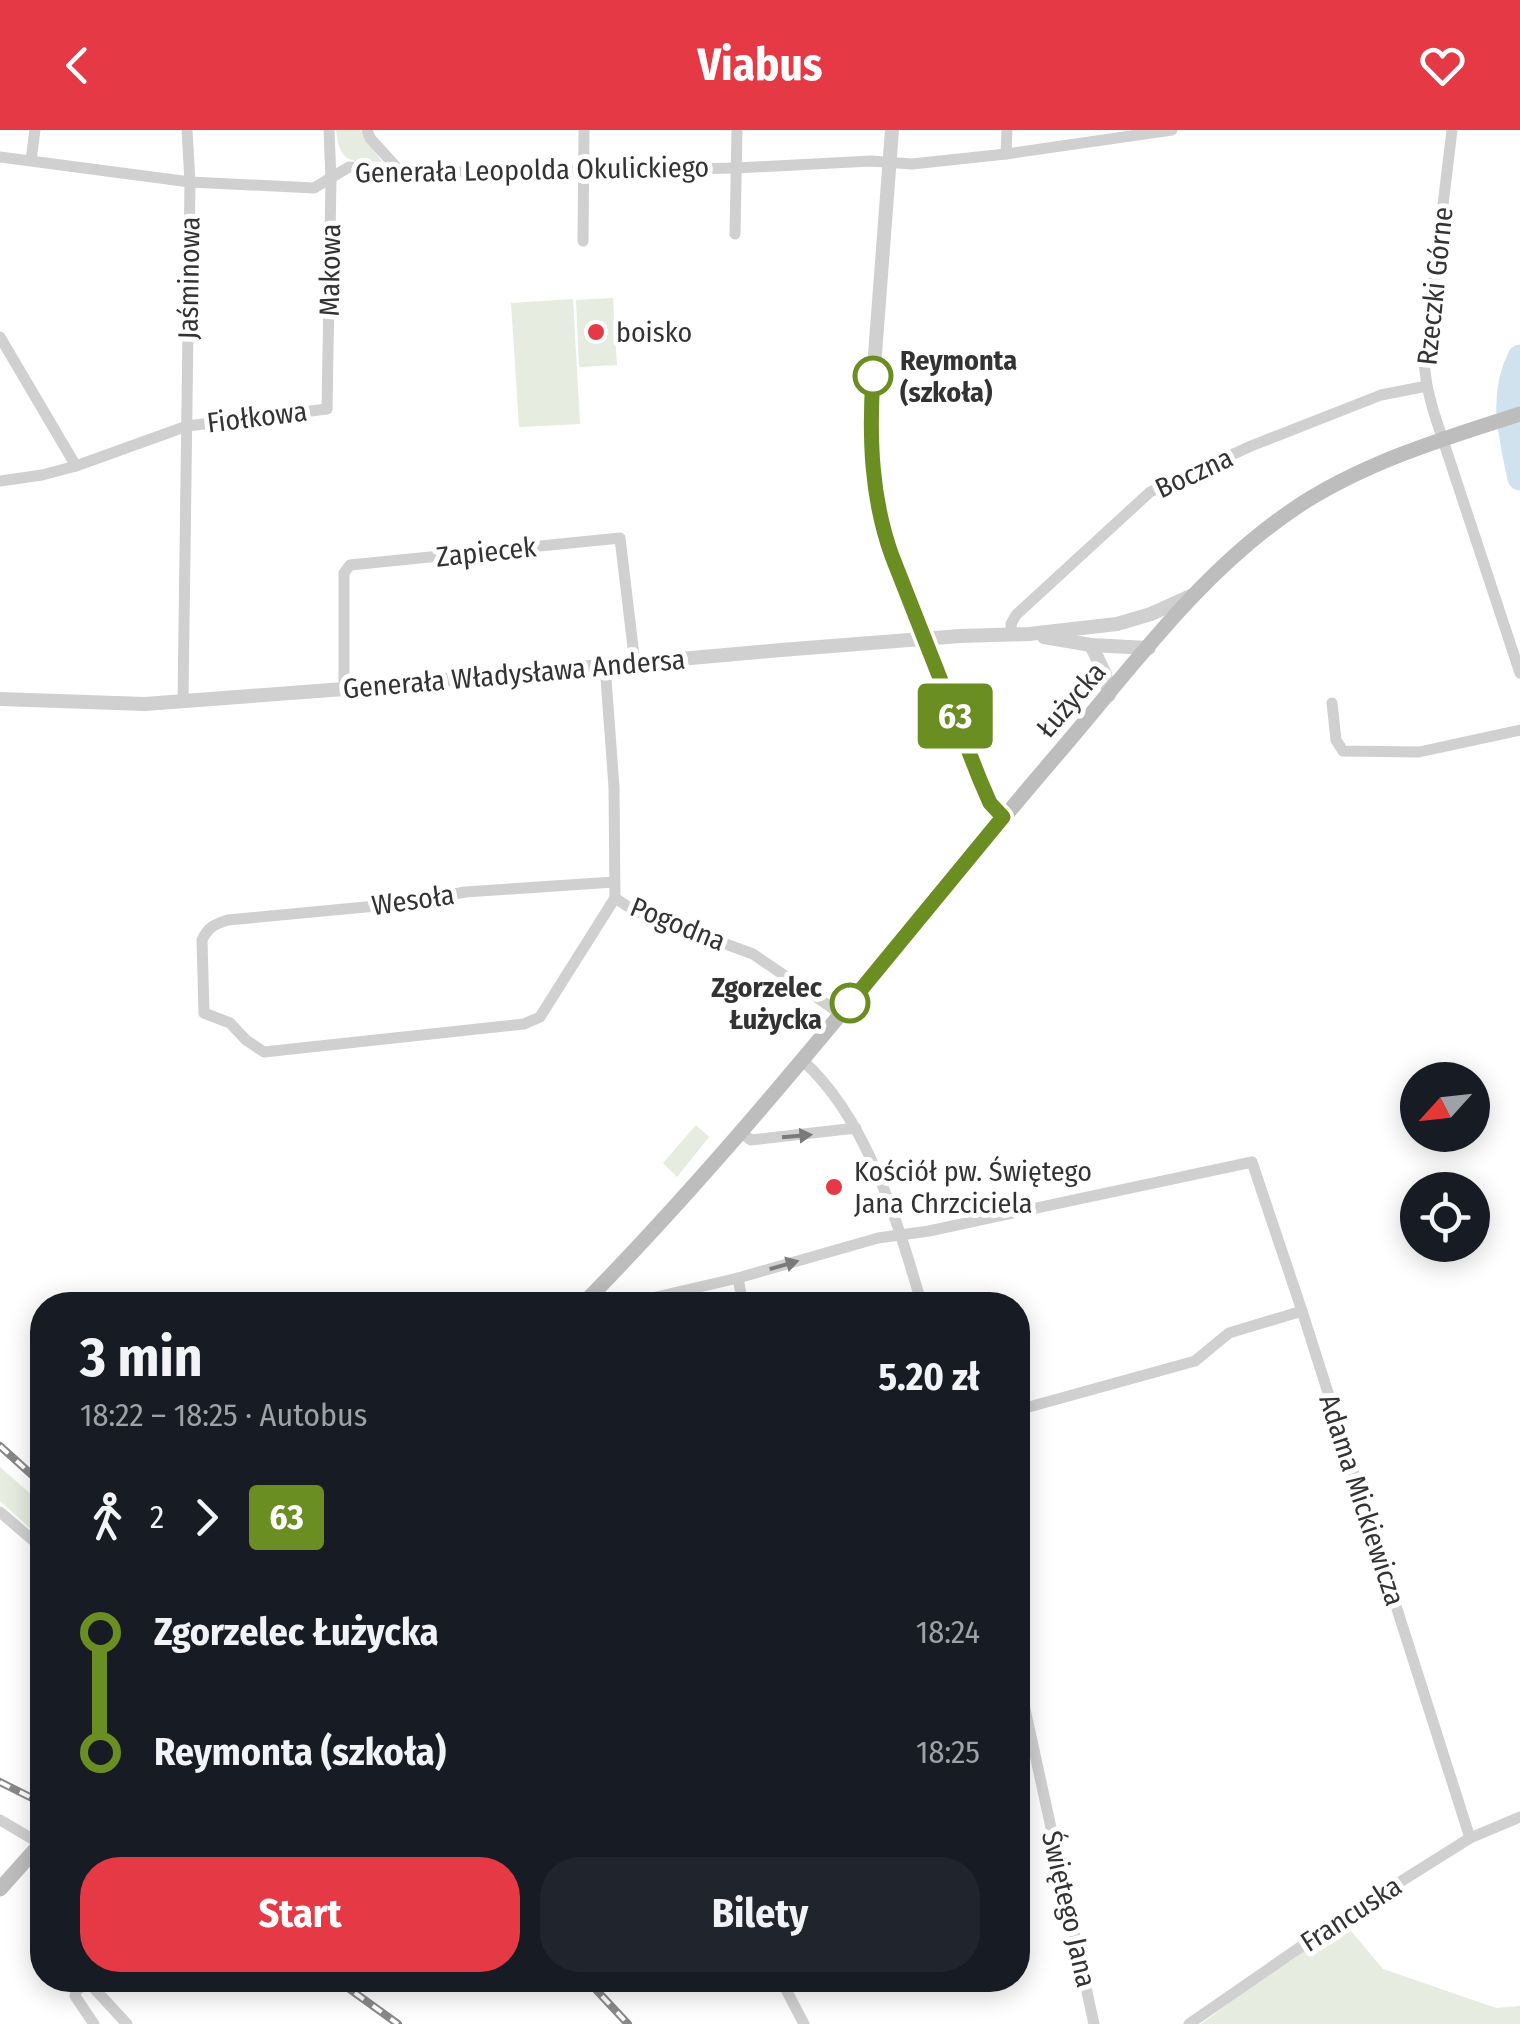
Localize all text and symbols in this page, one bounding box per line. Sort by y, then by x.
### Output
icon: back [50,38,105,93]
text: Viabus [697,38,823,92]
icon: heart [1415,38,1470,93]
street label: Generała Leopolda Okulickiego [355,150,709,190]
street label: Rzeczki Górne [1410,205,1460,367]
street label: Jaśminowa [171,216,207,340]
street label: Makowa [313,223,347,317]
place label: boisko [616,316,692,349]
marker: boisko [585,321,607,343]
place label: Reymonta (szkoła) [900,344,1017,409]
marker: Reymonta (szkoła) [854,357,892,395]
street label: Fiołkowa [205,394,309,440]
street label: Boczna [1150,441,1238,505]
street label: Zapiecek [434,530,539,574]
street label: Generała Władysława Andersa [342,643,686,705]
street label: Łużycka [1029,656,1113,744]
line badge: 63 [910,684,1000,748]
text: 63 [938,695,972,737]
street label: Wesoła [370,878,456,922]
street label: Pogodna [626,890,730,958]
place label: Zgorzelec Łużycka [711,971,823,1036]
marker: Zgorzelec Łużycka [831,984,869,1022]
north arrow [1400,1062,1490,1152]
map controls [1400,1062,1490,1262]
one-way arrow [782,1127,814,1143]
place label: Kościół pw. Świętego Jana Chrzciciela [854,1155,1092,1220]
button: locate [1400,1172,1490,1262]
marker: Kościół pw. Świętego Jana Chrzciciela [823,1176,845,1198]
one-way arrow [769,1257,800,1272]
text: 3 min [80,1325,203,1391]
text: 5.20 zł [878,1354,980,1400]
street label: Adama Mickiewicza [1312,1390,1412,1610]
text: 18:22 – 18:25 · Autobus [80,1396,367,1434]
icon: walk [80,1490,135,1545]
icon: forward [179,1490,234,1545]
text: 63 [269,1496,304,1538]
text: 2 [150,1498,164,1536]
text: Zgorzelec Łużycka [154,1609,439,1655]
text: 18:24 [916,1613,980,1651]
text: Reymonta (szkoła) [154,1729,446,1775]
text: 18:25 [916,1733,980,1771]
street label: Świętego Jana [1035,1828,1103,1990]
button: Start [80,1857,520,1972]
button: Bilety [540,1857,980,1972]
street label: Francuska [1294,1869,1408,1959]

